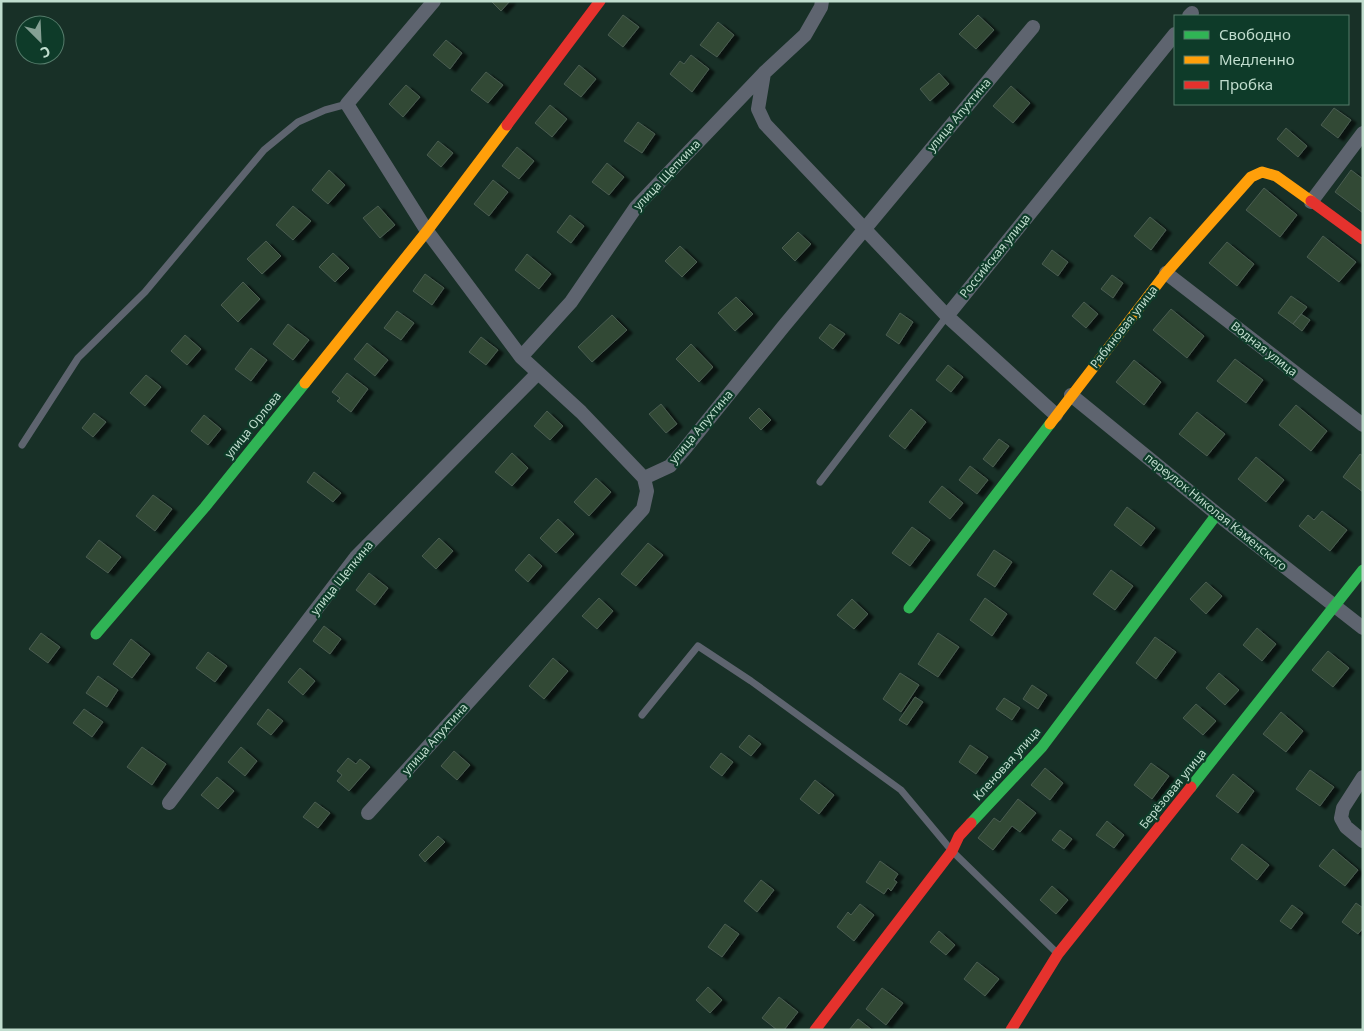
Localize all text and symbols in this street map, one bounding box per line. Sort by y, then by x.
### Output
north arrow [15,15,65,65]
legend [1174,15,1349,105]
text: Свободно [1219,24,1291,44]
text: С [38,42,53,63]
text: Медленно [1219,49,1295,69]
street label: улица Апухтина [923,74,995,155]
text: Пробка [1219,74,1273,94]
street label: улица Щепкина [629,136,704,214]
street label: Российская улица [955,210,1034,301]
street label: Рябиновая улица [1086,282,1161,372]
street label: Водная улица [1227,317,1301,380]
street label: улица Апухтина [665,386,737,467]
street label: улица Орлова [220,388,285,462]
street label: переулок Николая Каменского [1142,449,1291,574]
street label: улица Щепкина [306,537,377,618]
street label: улица Апухтина [398,699,472,778]
street label: Кленовая улица [969,723,1044,804]
street label: Берёзовая улица [1135,745,1210,832]

